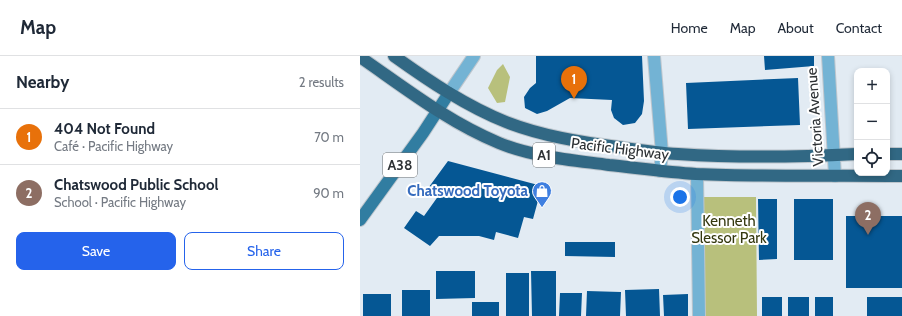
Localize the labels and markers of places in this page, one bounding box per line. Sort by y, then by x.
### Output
pin: 1 [561,66,587,99]
shop icon: Chatswood Toyota [531,180,553,208]
place label: Chatswood Toyota [407,182,529,200]
pin: 2 [855,202,881,235]

